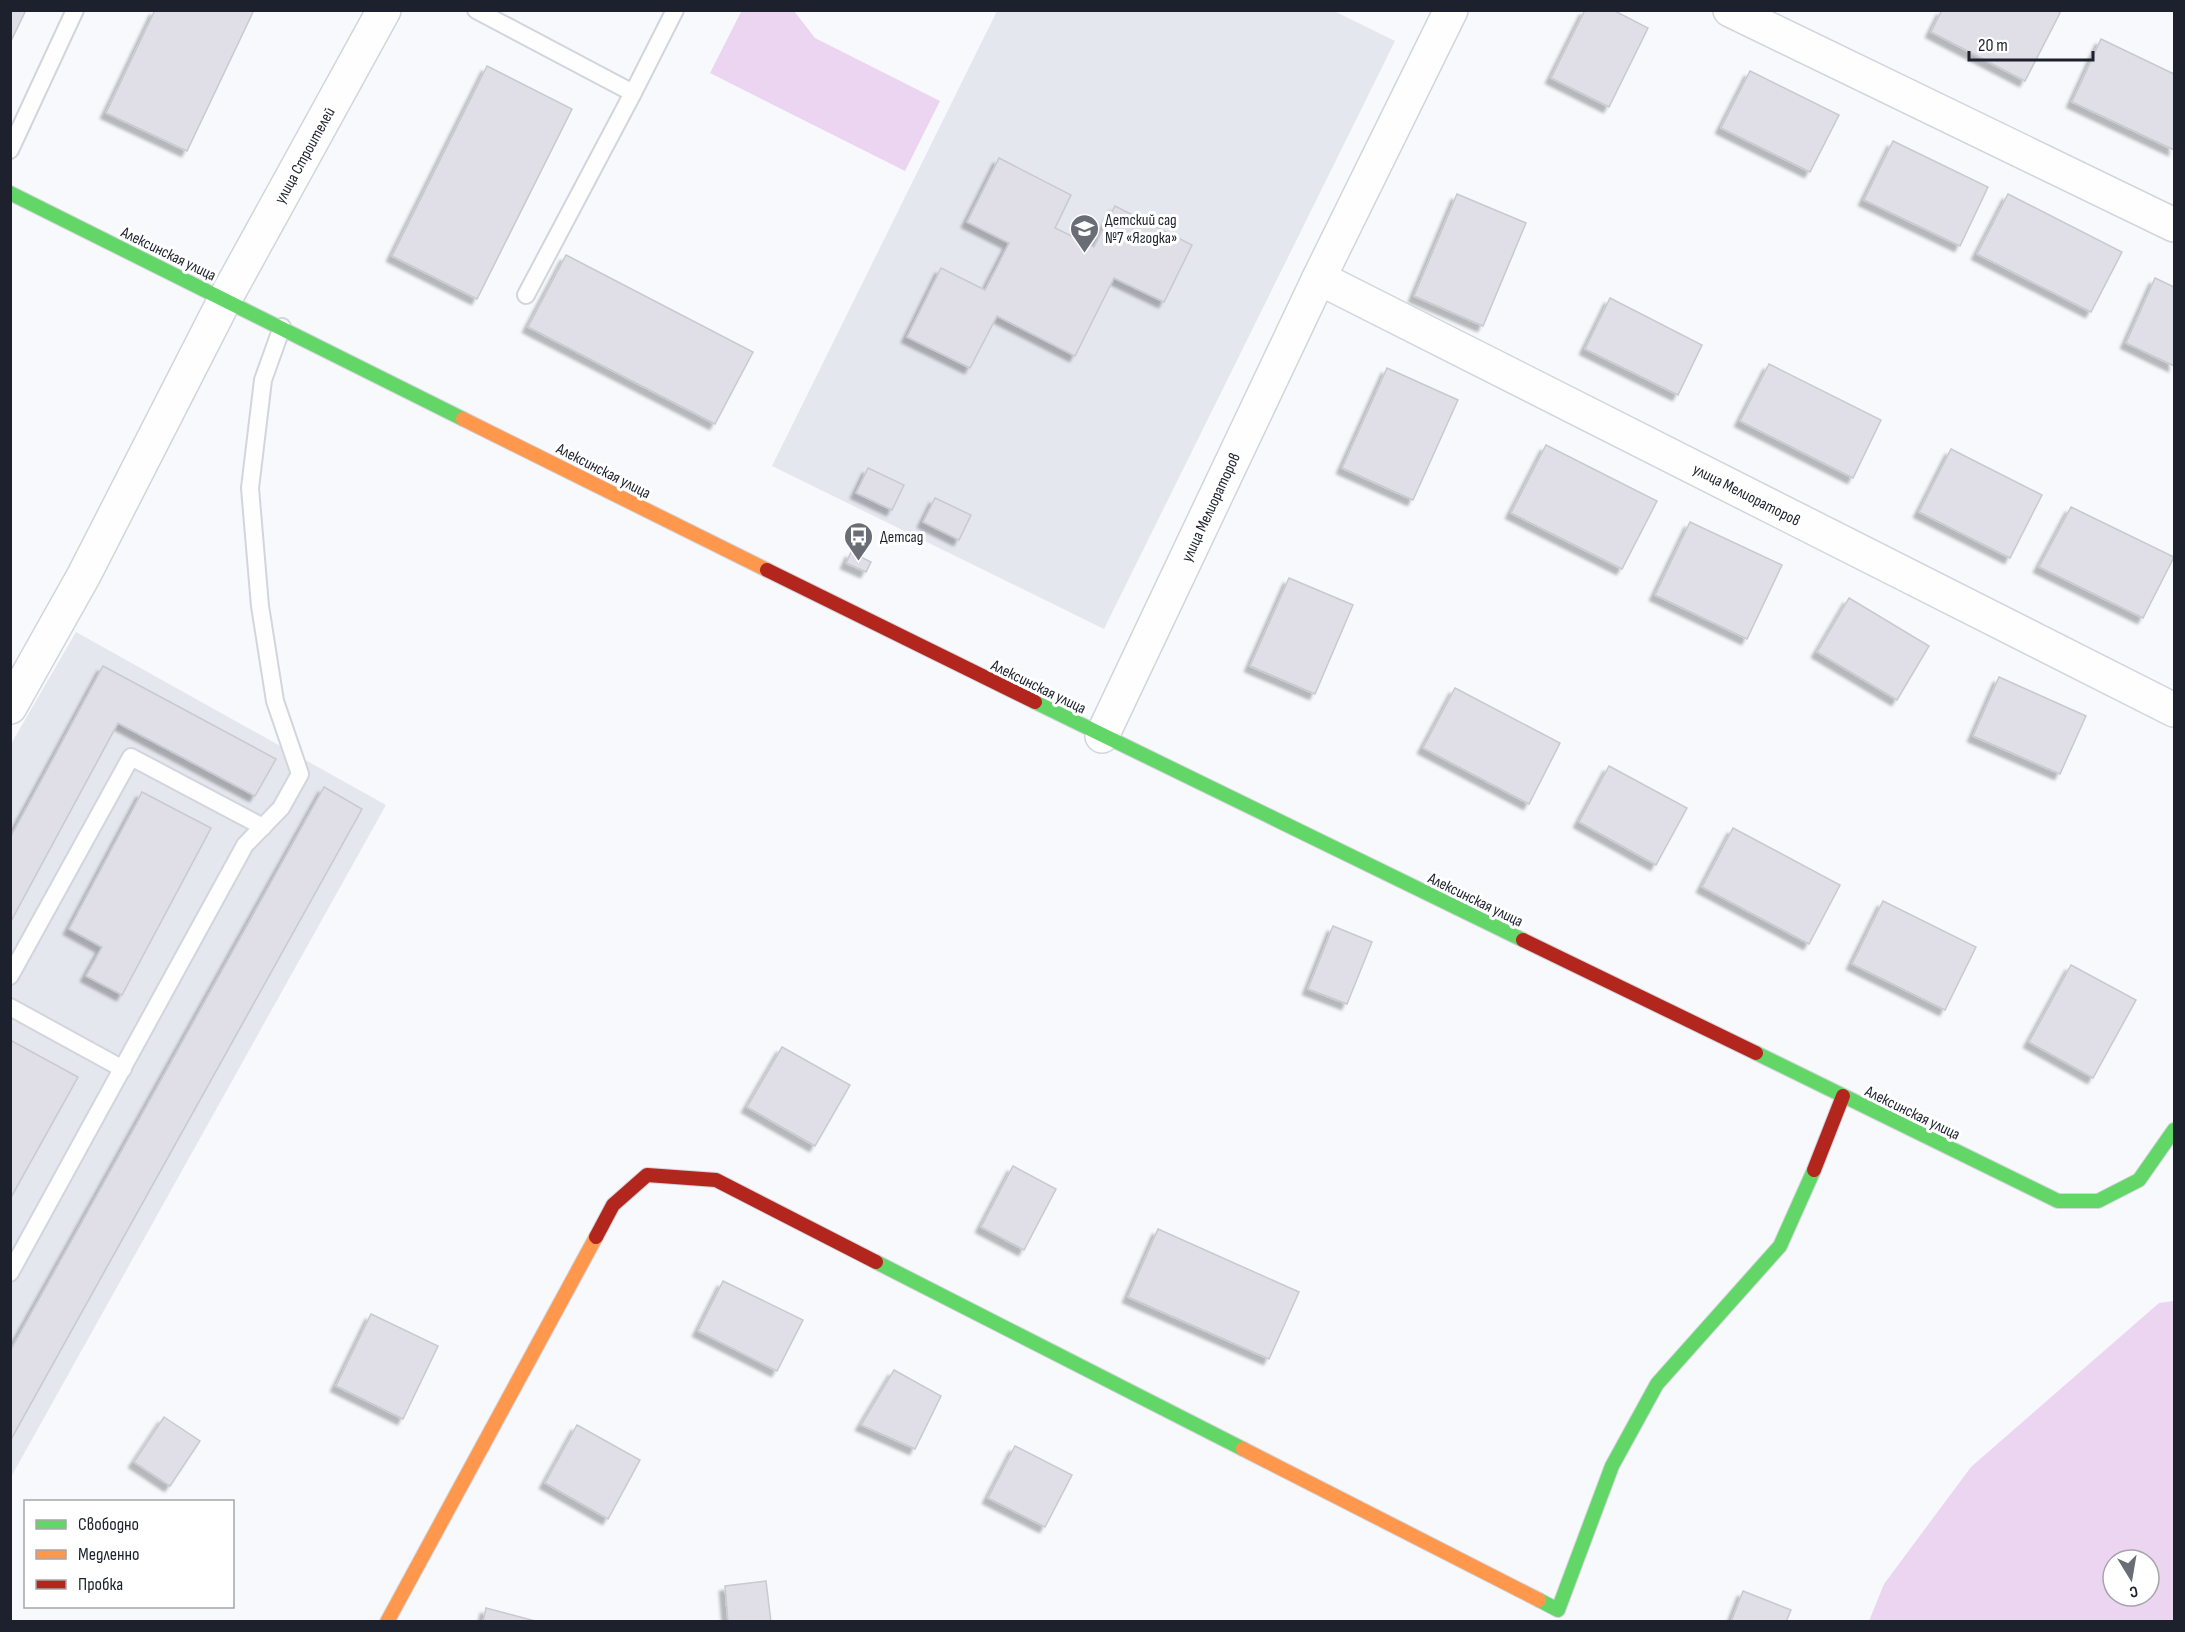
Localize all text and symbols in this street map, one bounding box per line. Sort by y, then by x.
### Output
scale bar [1969,24,2094,62]
text: 20 m [1978,35,2008,56]
street label: улица Строителей [271,104,340,207]
place label: Детский сад №7 «Ягодка» [1105,211,1177,248]
school or university icon: Детский сад №7 «Ягодка» [1068,212,1100,254]
street label: Алексинская улица [117,223,219,286]
street label: Алексинская улица [552,439,654,503]
street label: улица Мелиораторов [1178,450,1245,565]
street label: улица Мелиораторов [1689,460,1803,531]
bus stop icon: Детсад [843,520,875,562]
place label: Детсад [880,528,923,547]
street label: Алексинская улица [987,656,1089,719]
street label: Алексинская улица [1424,869,1526,932]
street label: Алексинская улица [1861,1082,1963,1145]
legend [24,1500,234,1608]
text: Свободно [78,1514,139,1535]
text: Медленно [78,1544,140,1565]
north arrow [2101,1548,2161,1608]
text: Пробка [78,1574,123,1595]
text: С [2128,1581,2139,1601]

